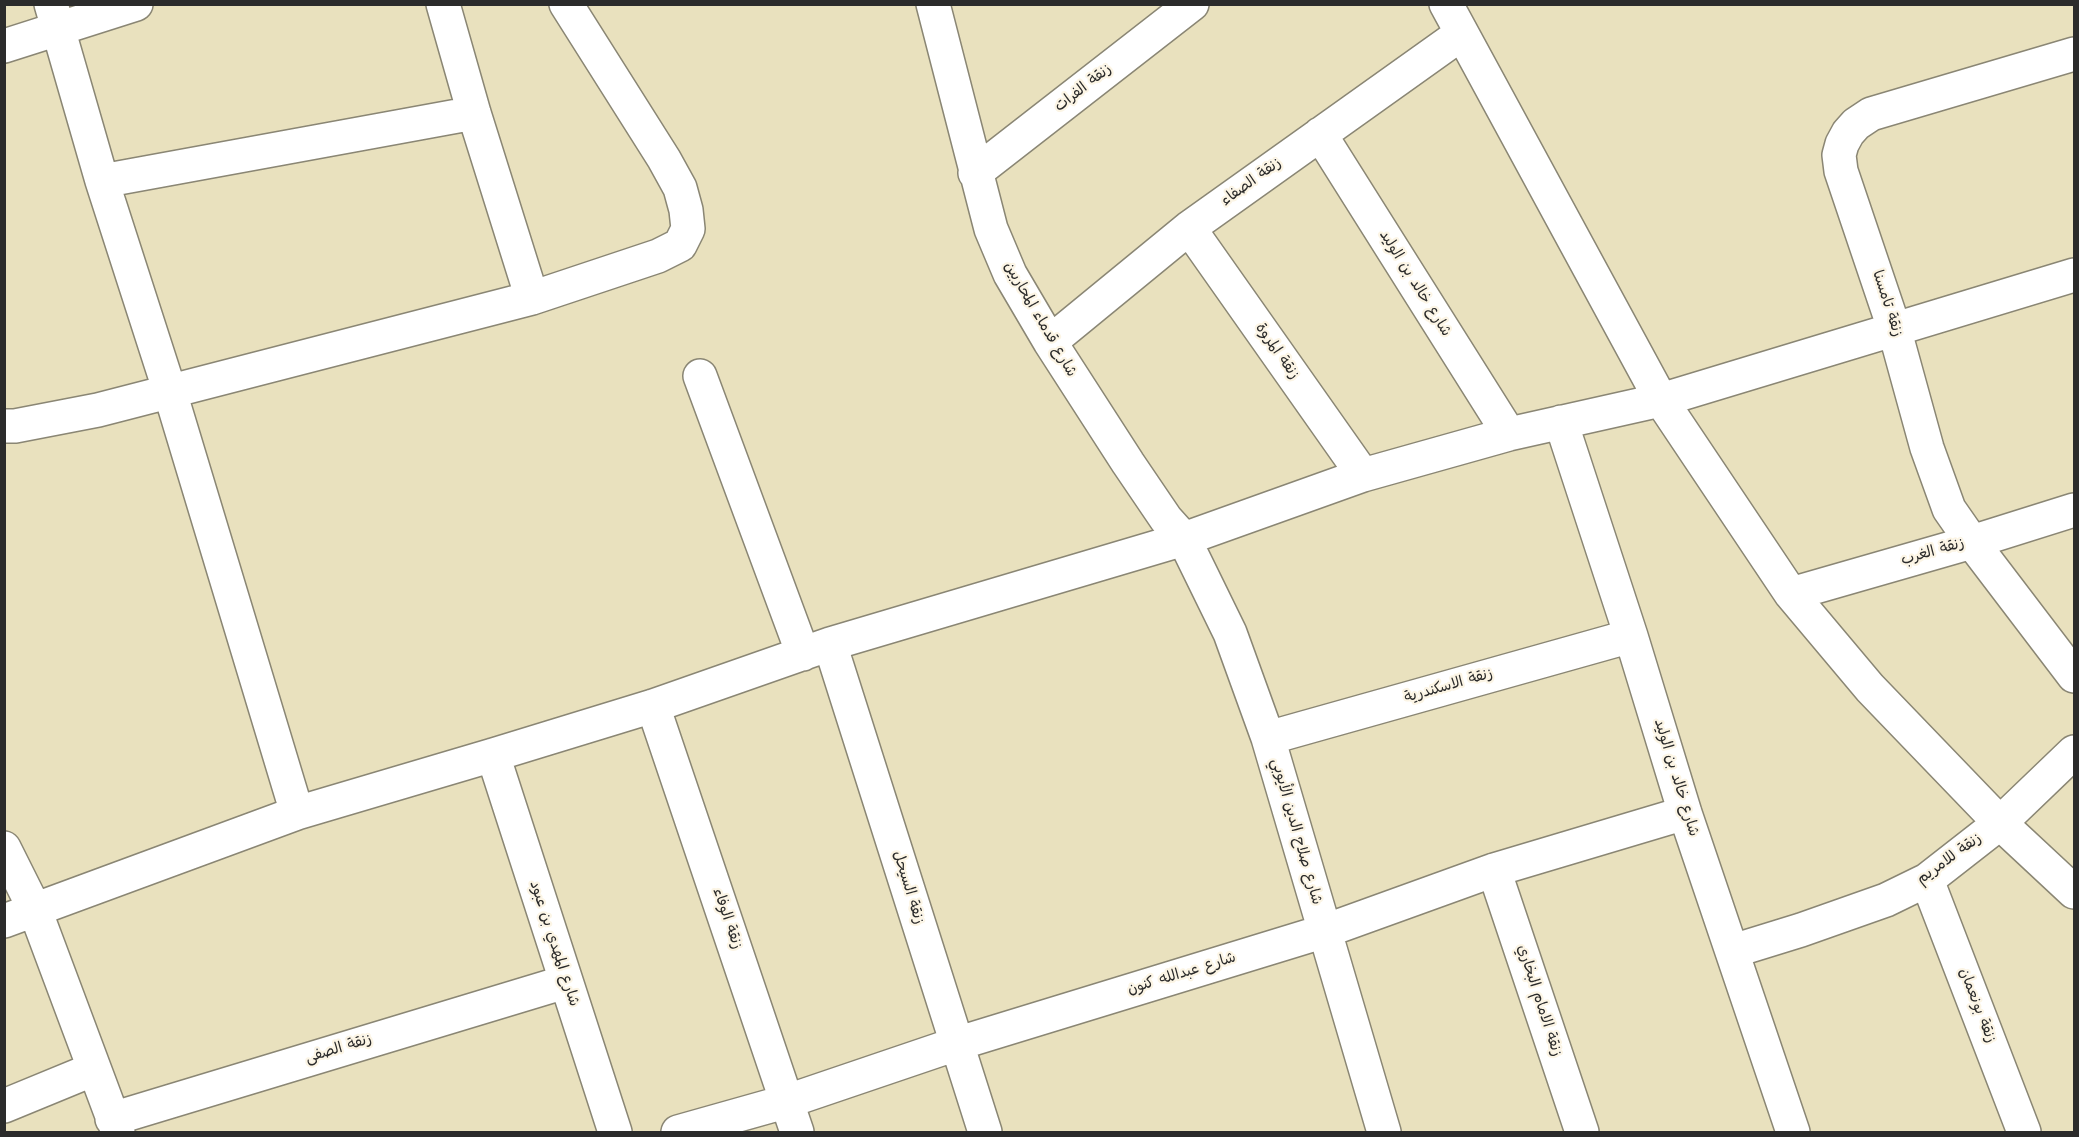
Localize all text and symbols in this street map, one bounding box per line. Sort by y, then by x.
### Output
street label: زنقة الفرات [1052,61,1116,117]
street label: زنقة الصفاء [1218,155,1286,211]
street label: شارع خالد بن الوليد [1374,228,1454,340]
street label: شارع قدماء المحاربين [999,259,1079,381]
street label: زنقة تامسنا [1867,268,1905,340]
street label: زنقة المروة [1250,320,1302,384]
street label: زنقة الغرب [1899,535,1967,571]
street label: زنقة الاسكندرية [1403,666,1495,708]
street label: شارع خالد بن الوليد [1649,717,1701,839]
street label: شارع صلاح الدين الأيوبي [1266,757,1324,907]
street label: زنقة للامريم [1914,830,1986,890]
street label: زنقة السيحل [887,849,927,927]
street label: شارع المهدي بن عبود [524,879,582,1009]
street label: زنقة الوفاء [707,886,745,952]
street label: زنقة الامام البخاري [1511,943,1565,1059]
street label: شارع عبدالله كنون [1126,950,1238,1000]
street label: زنقة بونعمان [1954,966,1998,1046]
street label: زنقة الصفى [304,1031,374,1069]

